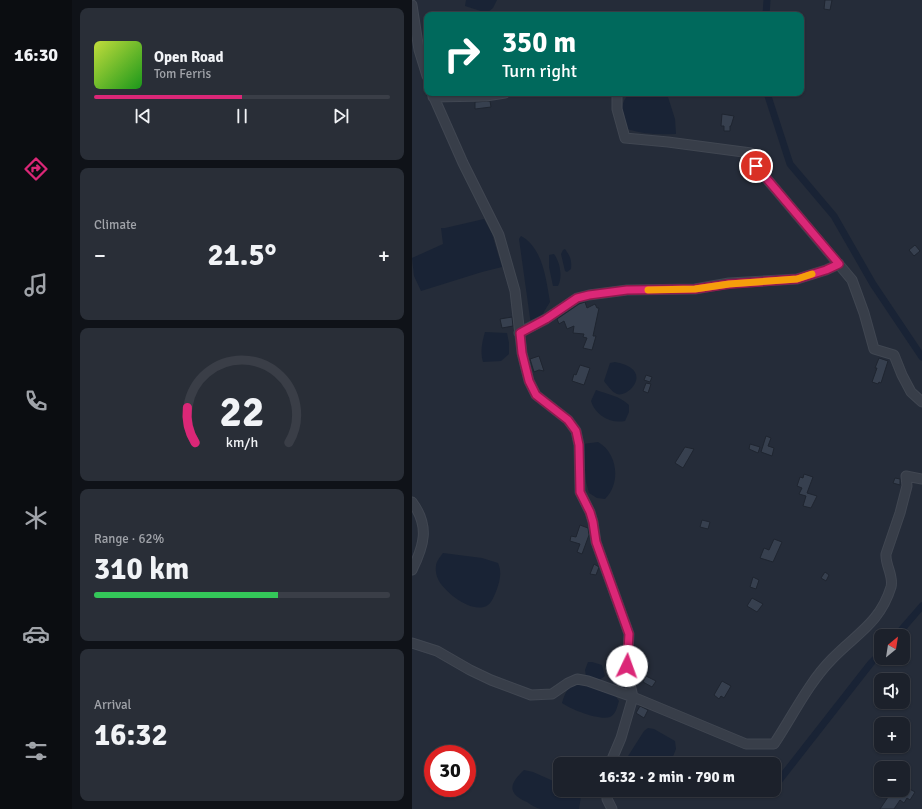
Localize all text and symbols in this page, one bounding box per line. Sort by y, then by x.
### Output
text: 350 m [502,26,576,60]
icon: right [436,28,488,80]
text: 16:30 [14,44,58,66]
text: Open Road [154,48,224,66]
text: Turn right [502,60,577,82]
text: Tom Ferris [154,66,211,82]
icon: previous [132,105,154,127]
icon: pause [231,105,253,127]
icon: next [330,105,352,127]
pin [739,149,773,183]
icon: directions [22,155,50,183]
icon: arrive [745,155,767,177]
text: Climate [94,217,137,233]
text: 21.5° [207,237,277,274]
text: − [94,242,106,269]
text: + [378,242,390,269]
icon: music [22,271,50,299]
text: 22 [220,386,264,437]
icon: phone [22,387,50,415]
text: km/h [226,433,258,450]
icon: climate [22,504,50,532]
text: Range · 62% [94,531,164,547]
text: 310 km [94,551,189,588]
icon: car [22,620,50,648]
north arrow [874,629,910,665]
map controls [874,629,910,797]
position arrow [606,645,648,687]
button: sound [874,673,910,709]
text: Arrival [94,697,131,713]
text: 16:32 [94,717,168,754]
button: + [874,717,910,753]
icon: filters [22,737,50,765]
speed limit sign: 30 [424,745,476,797]
button: − [874,761,910,797]
text: 16:32 · 2 min · 790 m [599,768,735,786]

